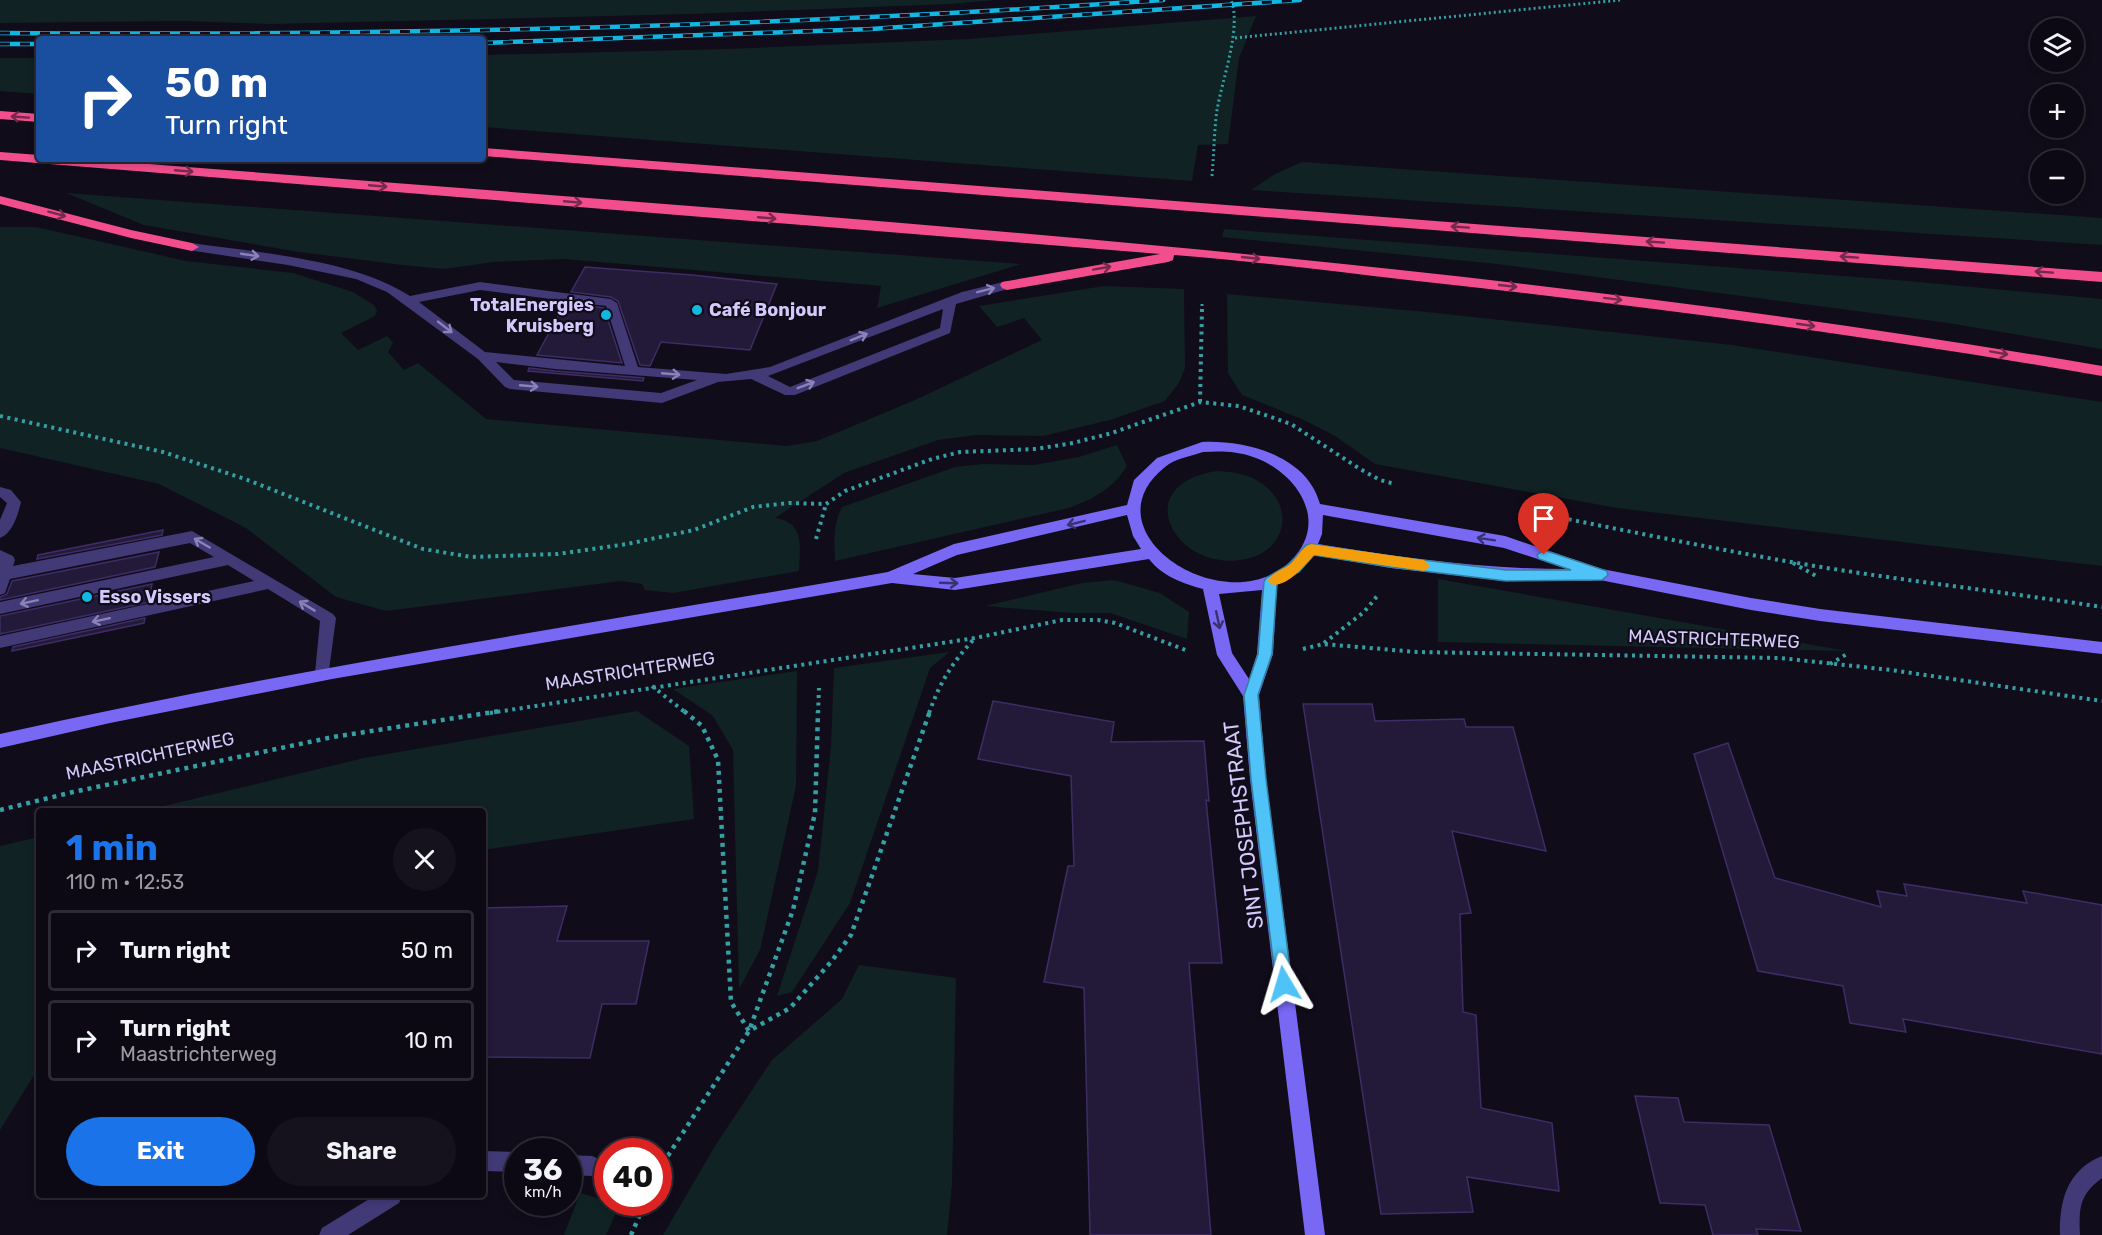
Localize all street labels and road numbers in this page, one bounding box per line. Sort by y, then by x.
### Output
street label: MAASTRICHTERWEG [1628,625,1800,653]
street label: MAASTRICHTERWEG [544,647,716,695]
street label: SINT JOSEPHSTRAAT [1218,719,1268,931]
street label: MAASTRICHTERWEG [64,727,236,785]

